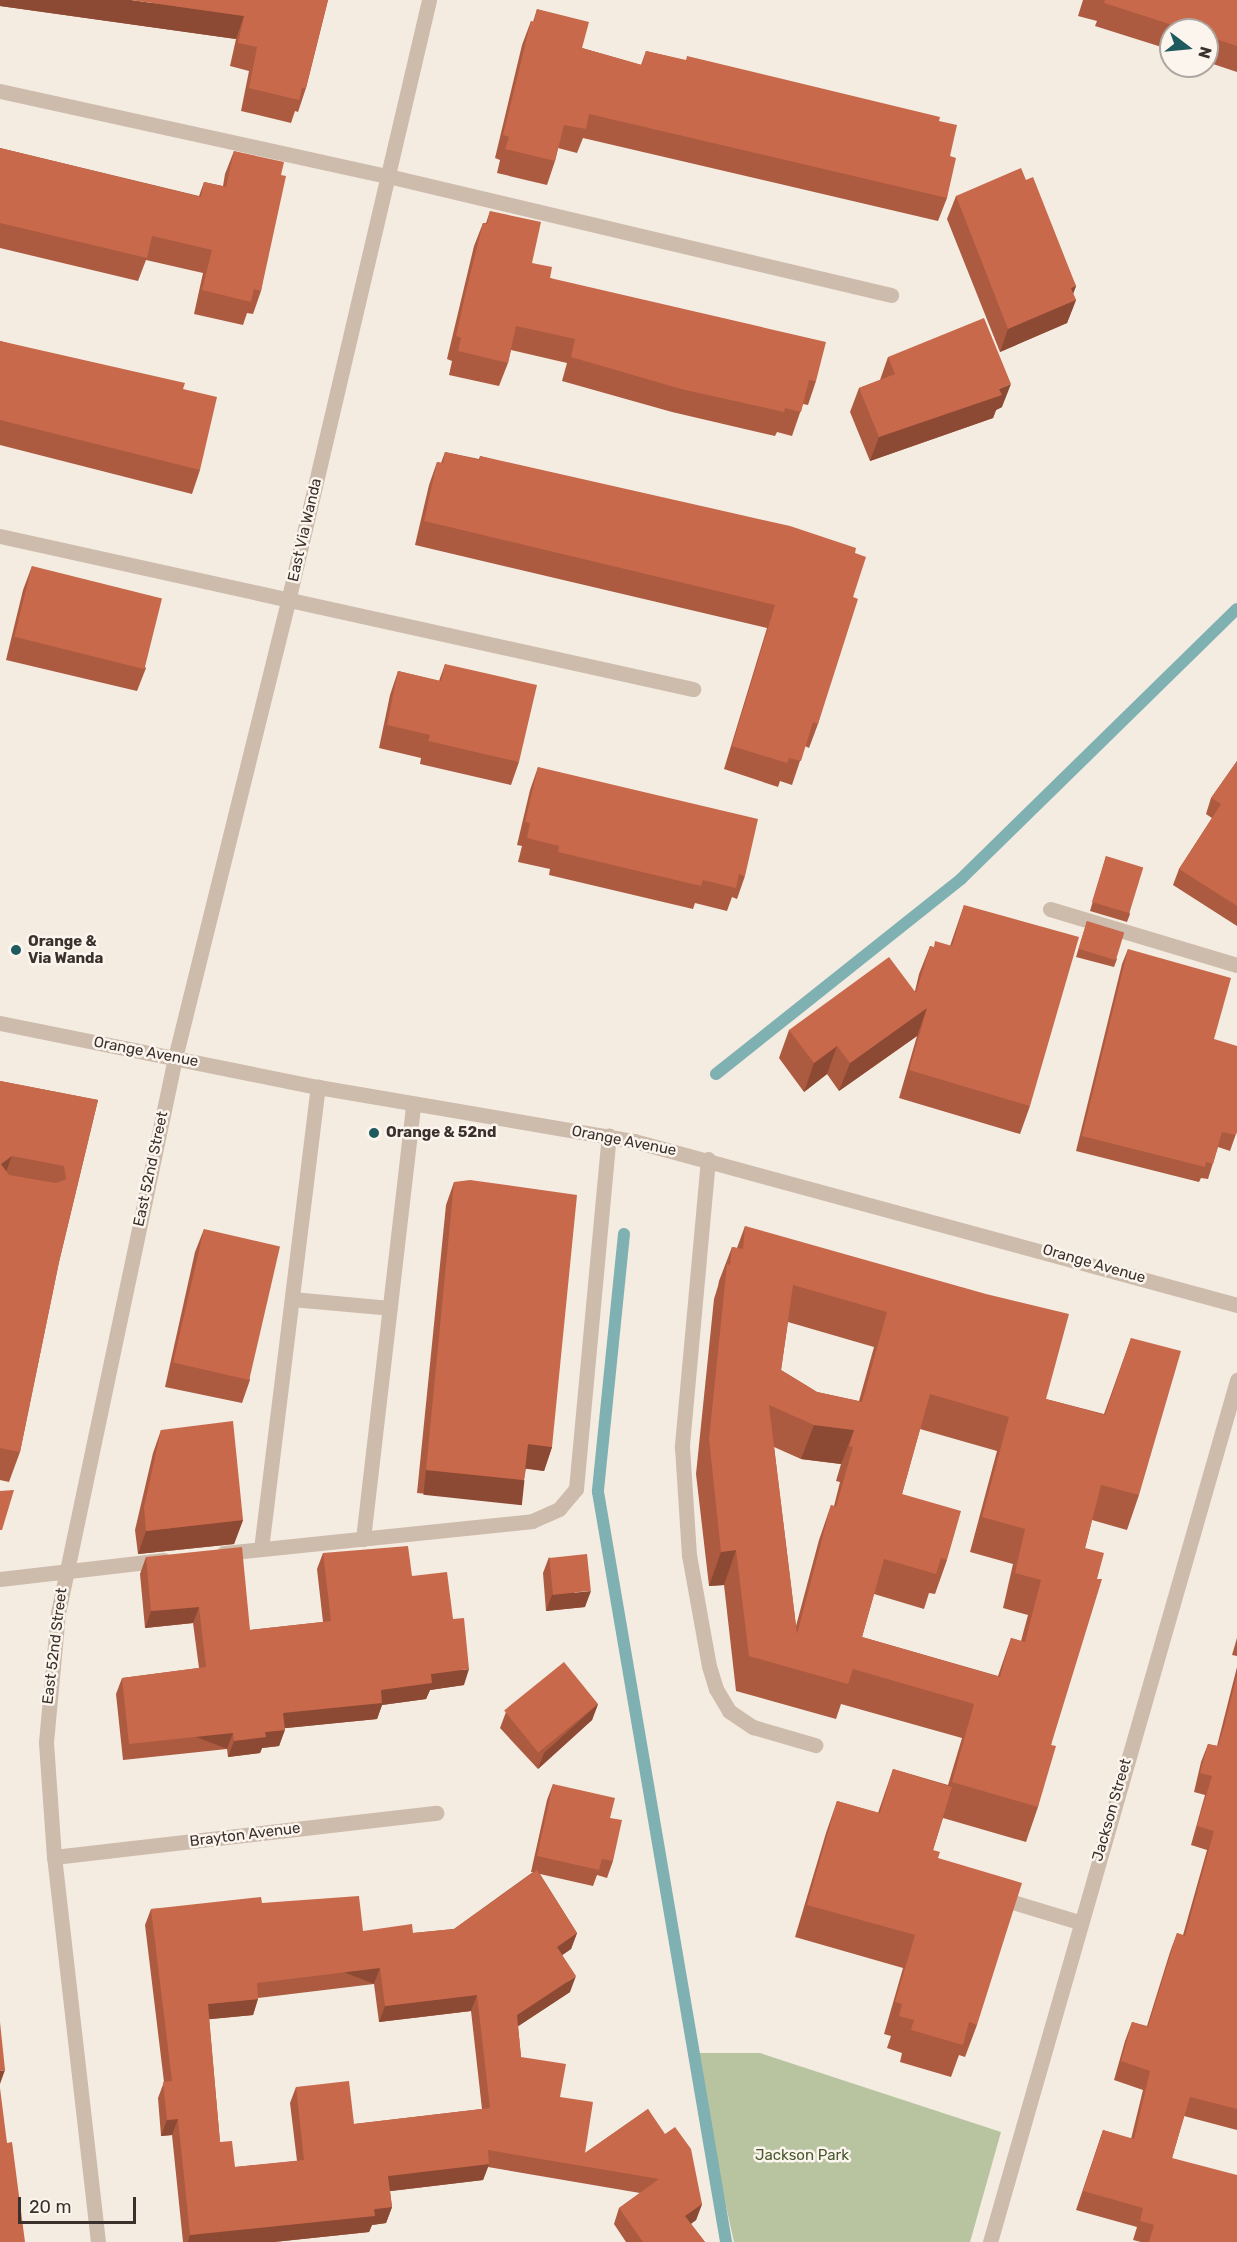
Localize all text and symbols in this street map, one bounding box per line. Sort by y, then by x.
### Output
north arrow [1159,18,1219,78]
text: N [1194,44,1216,61]
street label: East Via Wanda [284,476,326,584]
place label: Orange & Via Wanda [28,932,104,967]
marker: Orange & Via Wanda [9,943,23,957]
street label: Orange Avenue [92,1033,200,1071]
street label: East 52nd Street [130,1110,172,1228]
street label: Orange Avenue [570,1122,678,1160]
place label: Orange & 52nd [386,1124,496,1142]
marker: Orange & 52nd [367,1126,381,1140]
street label: Orange Avenue [1040,1241,1148,1287]
street label: East 52nd Street [39,1587,71,1705]
street label: Jackson Street [1089,1757,1135,1863]
street label: Brayton Avenue [188,1819,302,1851]
park label: Jackson Park [755,2147,849,2165]
scale bar [21,2185,140,2223]
text: 20 m [29,2196,71,2218]

